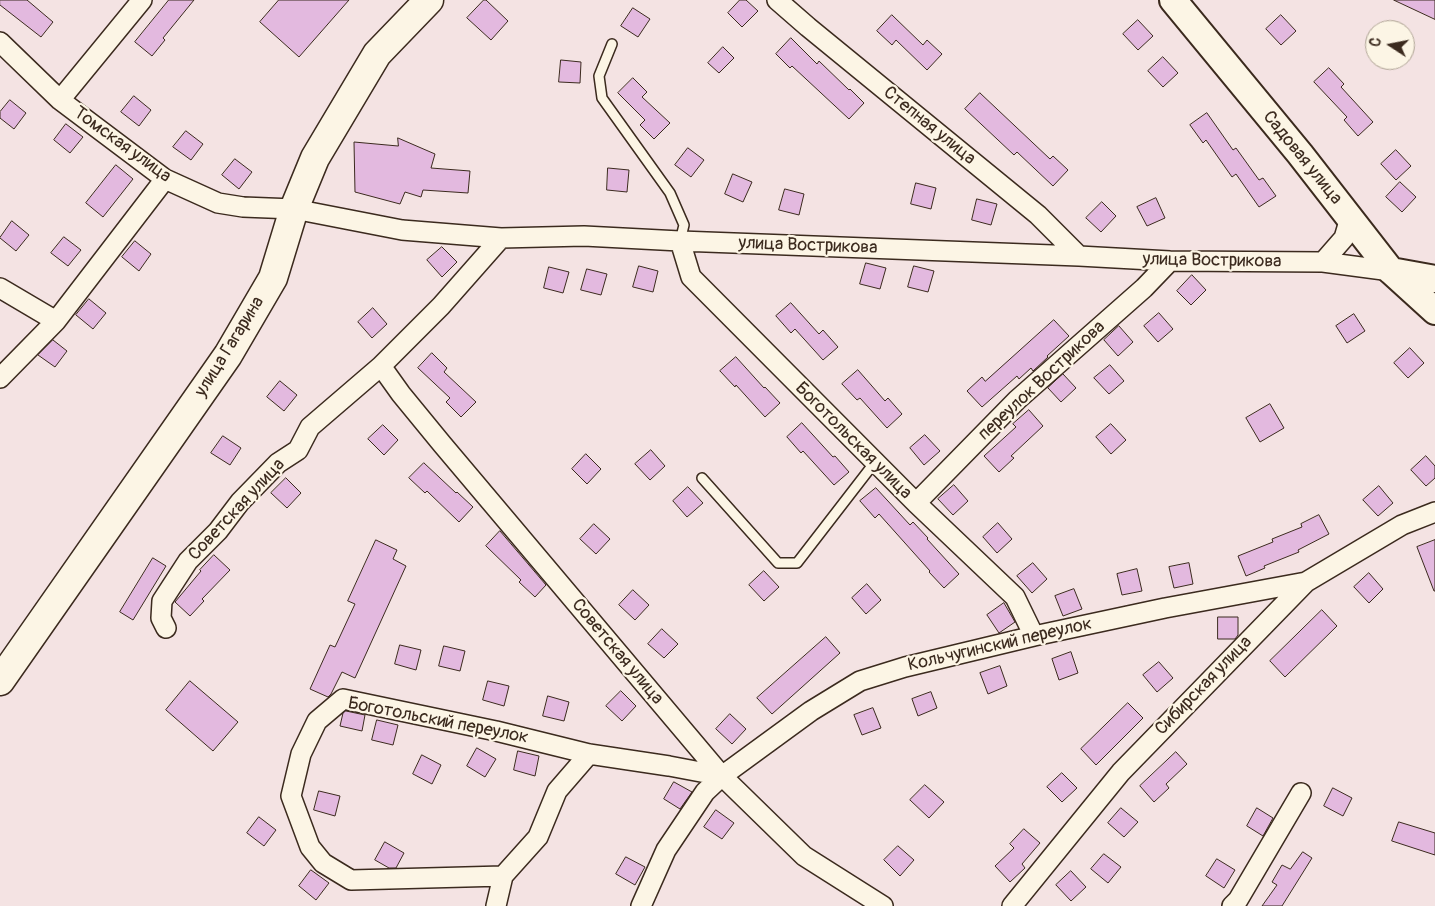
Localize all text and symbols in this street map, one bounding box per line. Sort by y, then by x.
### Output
north arrow [1365,20,1415,70]
text: С [1367,36,1385,48]
street label: Степная улица [878,82,980,170]
street label: Томская улица [69,102,175,188]
street label: Садовая улица [1258,107,1346,209]
street label: улица Вострикова [738,233,878,259]
street label: улица Вострикова [1142,249,1282,273]
street label: улица Гагарина [191,293,269,401]
street label: переулок Вострикова [974,317,1110,445]
street label: Боготольская улица [790,378,916,504]
street label: Советская улица [184,455,290,565]
street label: Советская улица [566,595,668,709]
street label: Кольчугинский переулок [906,613,1094,677]
street label: Сибирская улица [1151,632,1257,740]
street label: Боготольский переулок [346,693,530,749]

